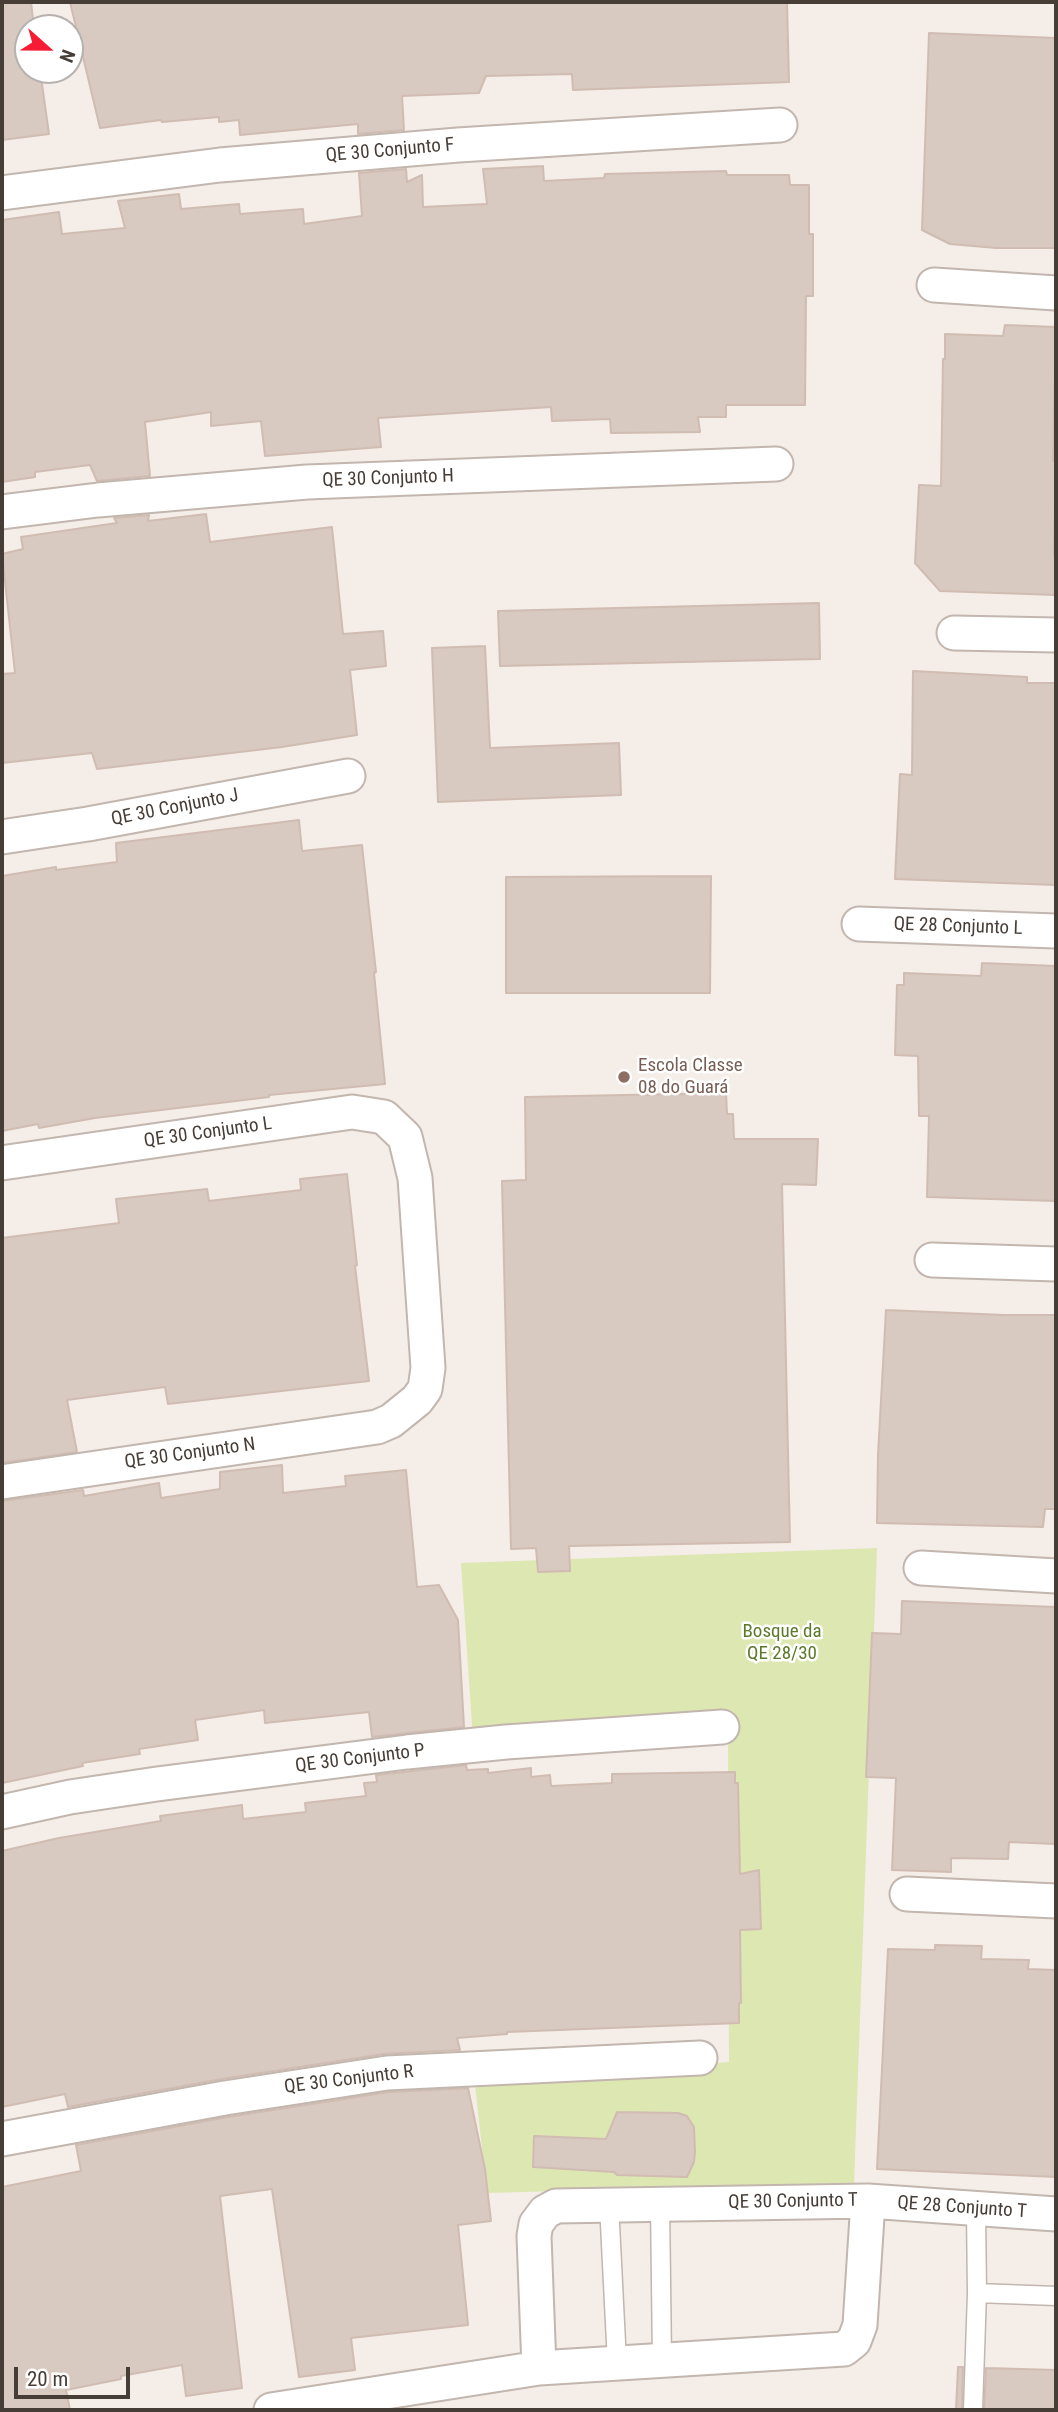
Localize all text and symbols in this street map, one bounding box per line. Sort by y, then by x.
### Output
north arrow [14,14,84,84]
text: N [54,46,80,66]
street label: QE 30 Conjunto F [325,134,455,168]
street label: QE 30 Conjunto H [322,465,454,493]
street label: QE 30 Conjunto J [109,785,241,831]
street label: QE 28 Conjunto L [893,913,1023,941]
place label: Escola Classe 08 do Guará [638,1055,743,1099]
marker: Escola Classe 08 do Guará [616,1069,632,1085]
street label: QE 30 Conjunto L [143,1113,273,1153]
street label: QE 30 Conjunto N [123,1434,257,1474]
park label: Bosque da QE 28/30 [742,1621,822,1665]
street label: QE 30 Conjunto P [294,1740,426,1778]
street label: QE 30 Conjunto R [283,2061,415,2099]
street label: QE 30 Conjunto T [728,2189,858,2215]
street label: QE 28 Conjunto T [897,2192,1027,2224]
scale bar [18,2352,133,2396]
text: 20 m [27,2367,68,2391]

